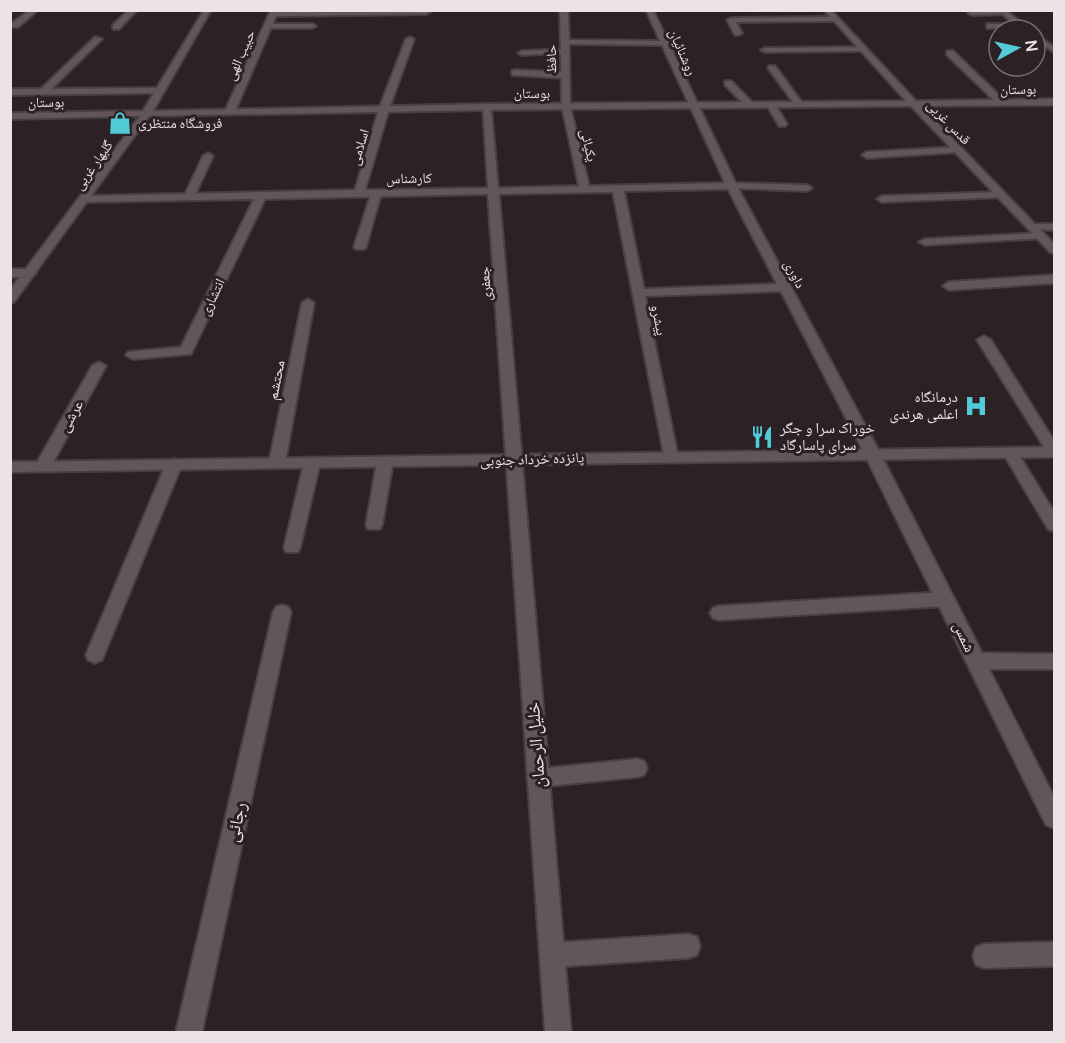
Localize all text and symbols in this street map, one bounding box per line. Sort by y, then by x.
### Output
north arrow [987,18,1047,78]
street label: روشنائیان [665,25,702,78]
street label: حبیب الهی [220,26,259,83]
text: N [1020,39,1044,53]
street label: حافظ [541,44,560,74]
street label: بوستان [1000,79,1037,98]
street label: بوستان [514,83,550,102]
street label: بوستان [28,92,65,111]
street label: قدس غربی [923,95,976,148]
shop icon: فروشگاه منتظری [107,110,133,136]
place label: فروشگاه منتظری [138,113,223,132]
street label: اسلامی [344,126,373,167]
street label: یکپائی [576,127,603,163]
street label: گلبهار غربی [69,136,117,193]
street label: کارشناس [386,168,432,187]
street label: داوری [780,256,811,292]
street label: جعفری [474,266,495,302]
street label: انتشاری [194,275,229,319]
street label: پیشرو [647,303,672,337]
street label: محتشم [261,358,290,402]
place label: درمانگاه اعلمی هرندی [889,386,958,424]
hospital icon: درمانگاه اعلمی هرندی [963,393,989,419]
street label: عرشی [53,396,88,436]
place label: خوراک سرا و جگر سرای پاسارگاد [779,417,875,455]
restaurant icon: خوراک سرا و جگر سرای پاسارگاد [749,424,775,450]
street label: پانزده خرداد جنوبی [479,446,585,471]
street label: شمس [948,618,981,656]
street label: خلیل الرحمان [520,701,550,789]
street label: رجائی [219,799,251,844]

